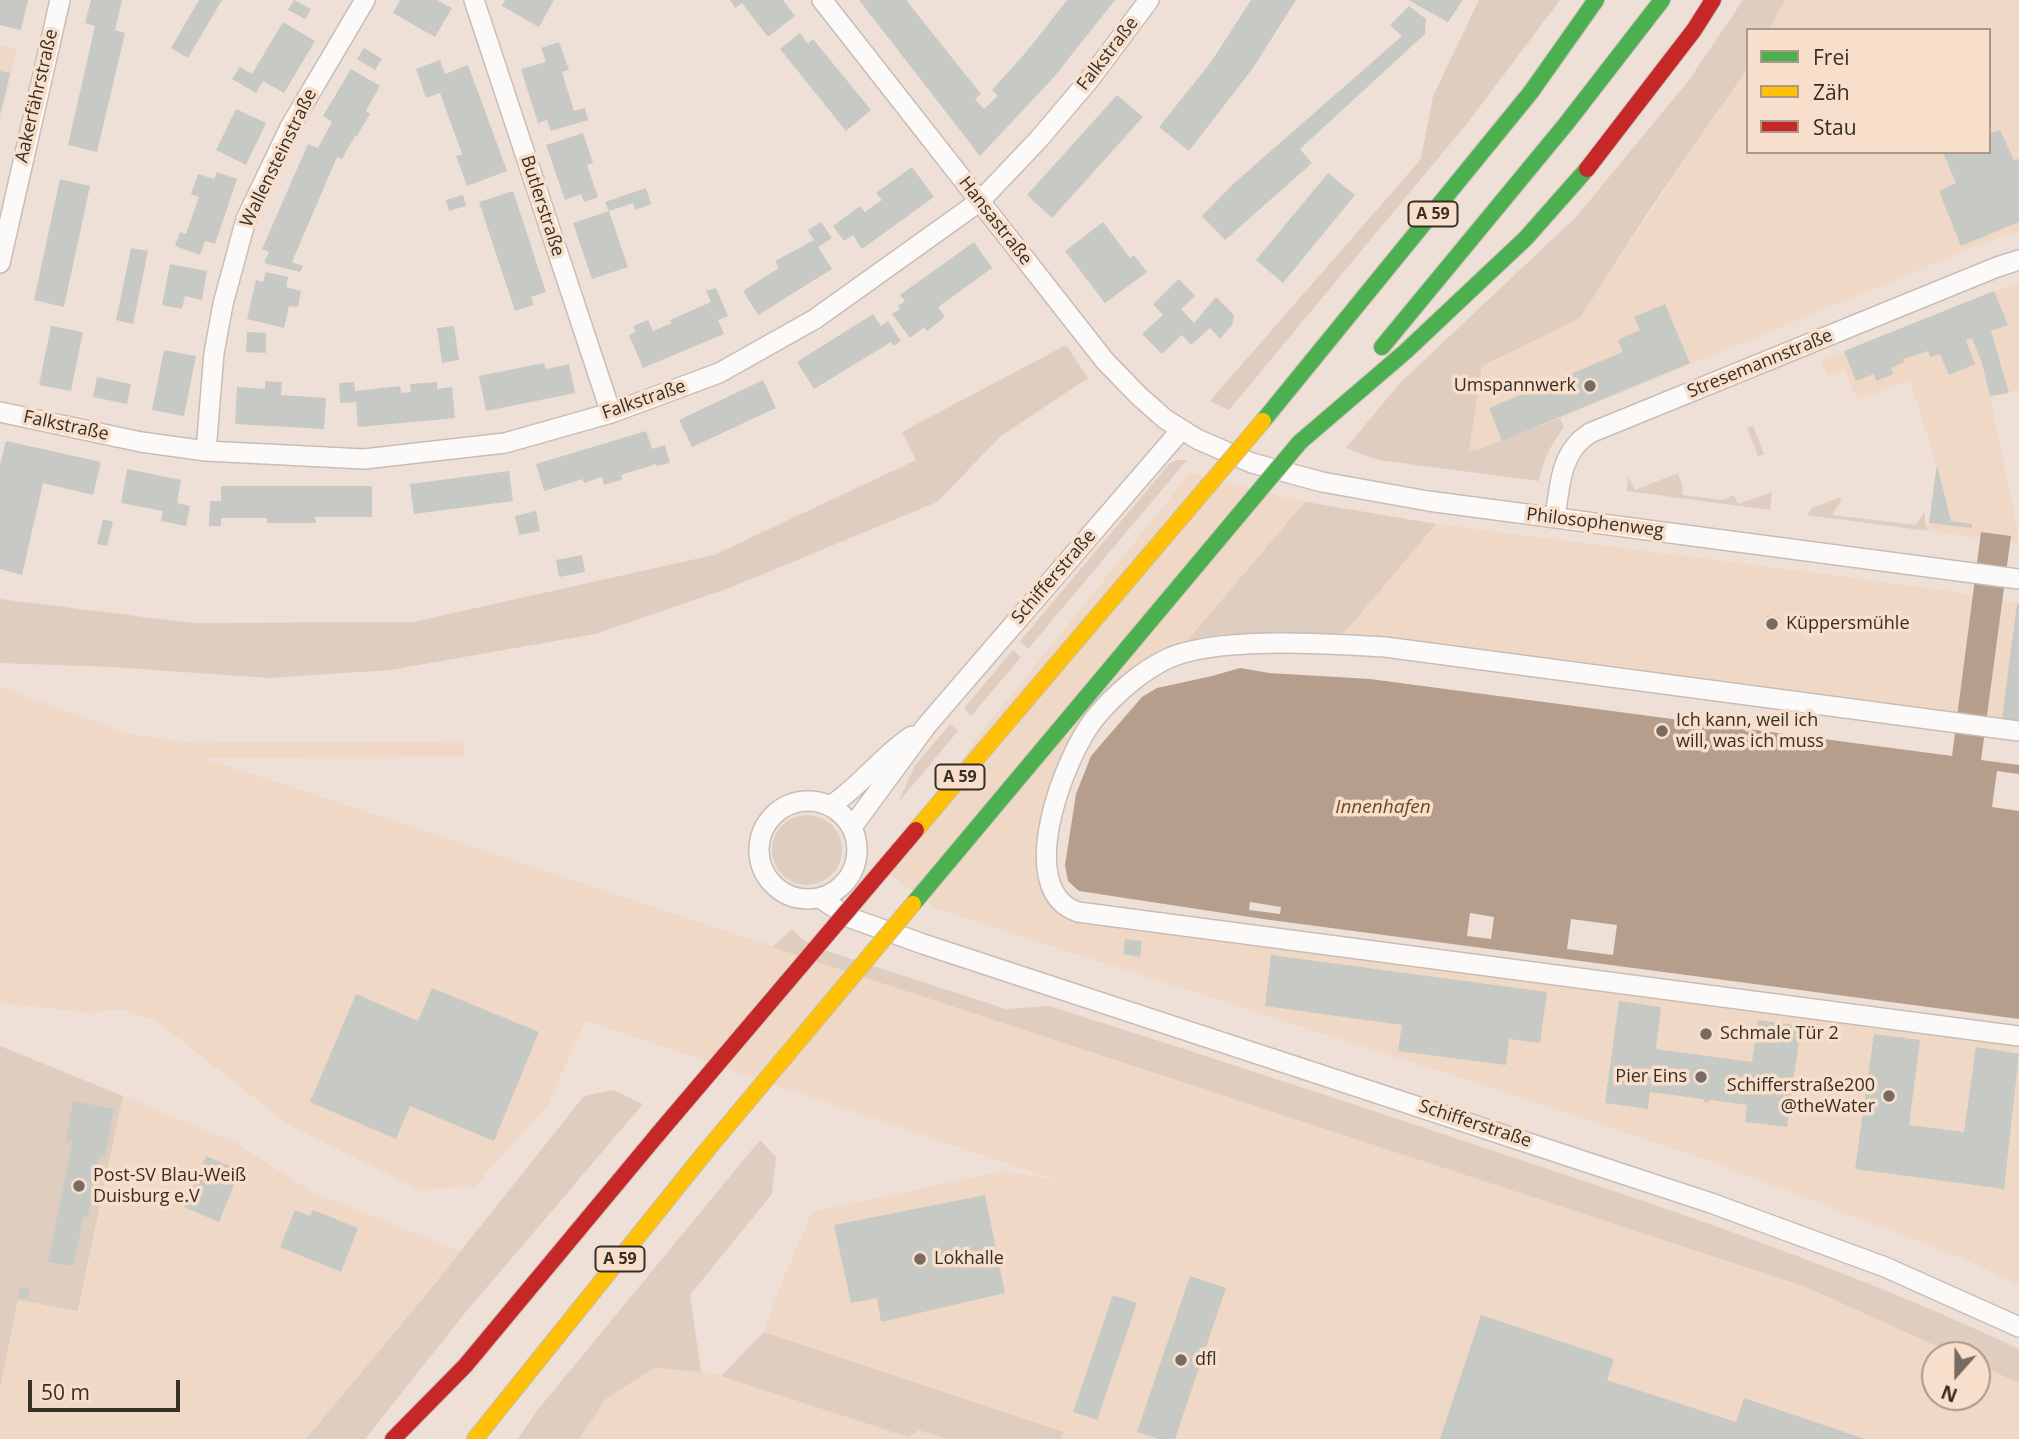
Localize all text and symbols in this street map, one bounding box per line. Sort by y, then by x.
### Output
street label: Falkstraße [1073,13,1143,95]
street label: Aakerfährstraße [11,27,63,165]
legend [1746,28,1991,154]
text: Frei [1813,43,1850,71]
text: Zäh [1813,78,1850,106]
street label: Wallensteinstraße [236,85,322,231]
text: Stau [1813,113,1857,141]
street label: Butlerstraße [516,153,568,259]
street label: Hansastraße [954,172,1036,270]
road number: A 59 [1408,202,1458,227]
street label: Stresemannstraße [1684,325,1836,403]
place label: Umspannwerk [1454,375,1576,397]
street label: Falkstraße [599,376,689,424]
marker: Umspannwerk [1582,378,1598,394]
street label: Falkstraße [21,406,111,446]
street label: Philosophenweg [1525,504,1665,542]
street label: Schifferstraße [1007,526,1101,628]
place label: Küppersmühle [1786,613,1910,635]
marker: Küppersmühle [1764,616,1780,632]
place label: Ich kann, weil ich will, was ich muss [1676,710,1824,752]
marker: Ich kann, weil ich will, was ich muss [1654,723,1670,739]
road number: A 59 [936,764,984,790]
water label: Innenhafen [1335,797,1431,819]
place label: Schmale Tür 2 [1720,1023,1839,1045]
marker: Schmale Tür 2 [1698,1026,1714,1042]
place label: Pier Eins [1615,1066,1687,1088]
marker: Pier Eins [1693,1069,1709,1085]
place label: Schifferstraße200 @theWater [1727,1075,1875,1118]
marker: Schifferstraße200 @theWater [1881,1088,1897,1104]
street label: Schifferstraße [1416,1096,1534,1152]
place label: Post-SV Blau-Weiß Duisburg e.V [93,1165,246,1208]
marker: Post-SV Blau-Weiß Duisburg e.V [71,1178,87,1194]
road number: A 59 [596,1246,644,1272]
place label: Lokhalle [934,1248,1004,1270]
marker: Lokhalle [912,1251,928,1267]
north arrow [1921,1341,1991,1411]
place label: dfl [1195,1349,1217,1371]
marker: dfl [1173,1352,1189,1368]
scale bar [32,1366,184,1410]
text: 50 m [41,1378,90,1406]
text: N [1937,1379,1961,1409]

